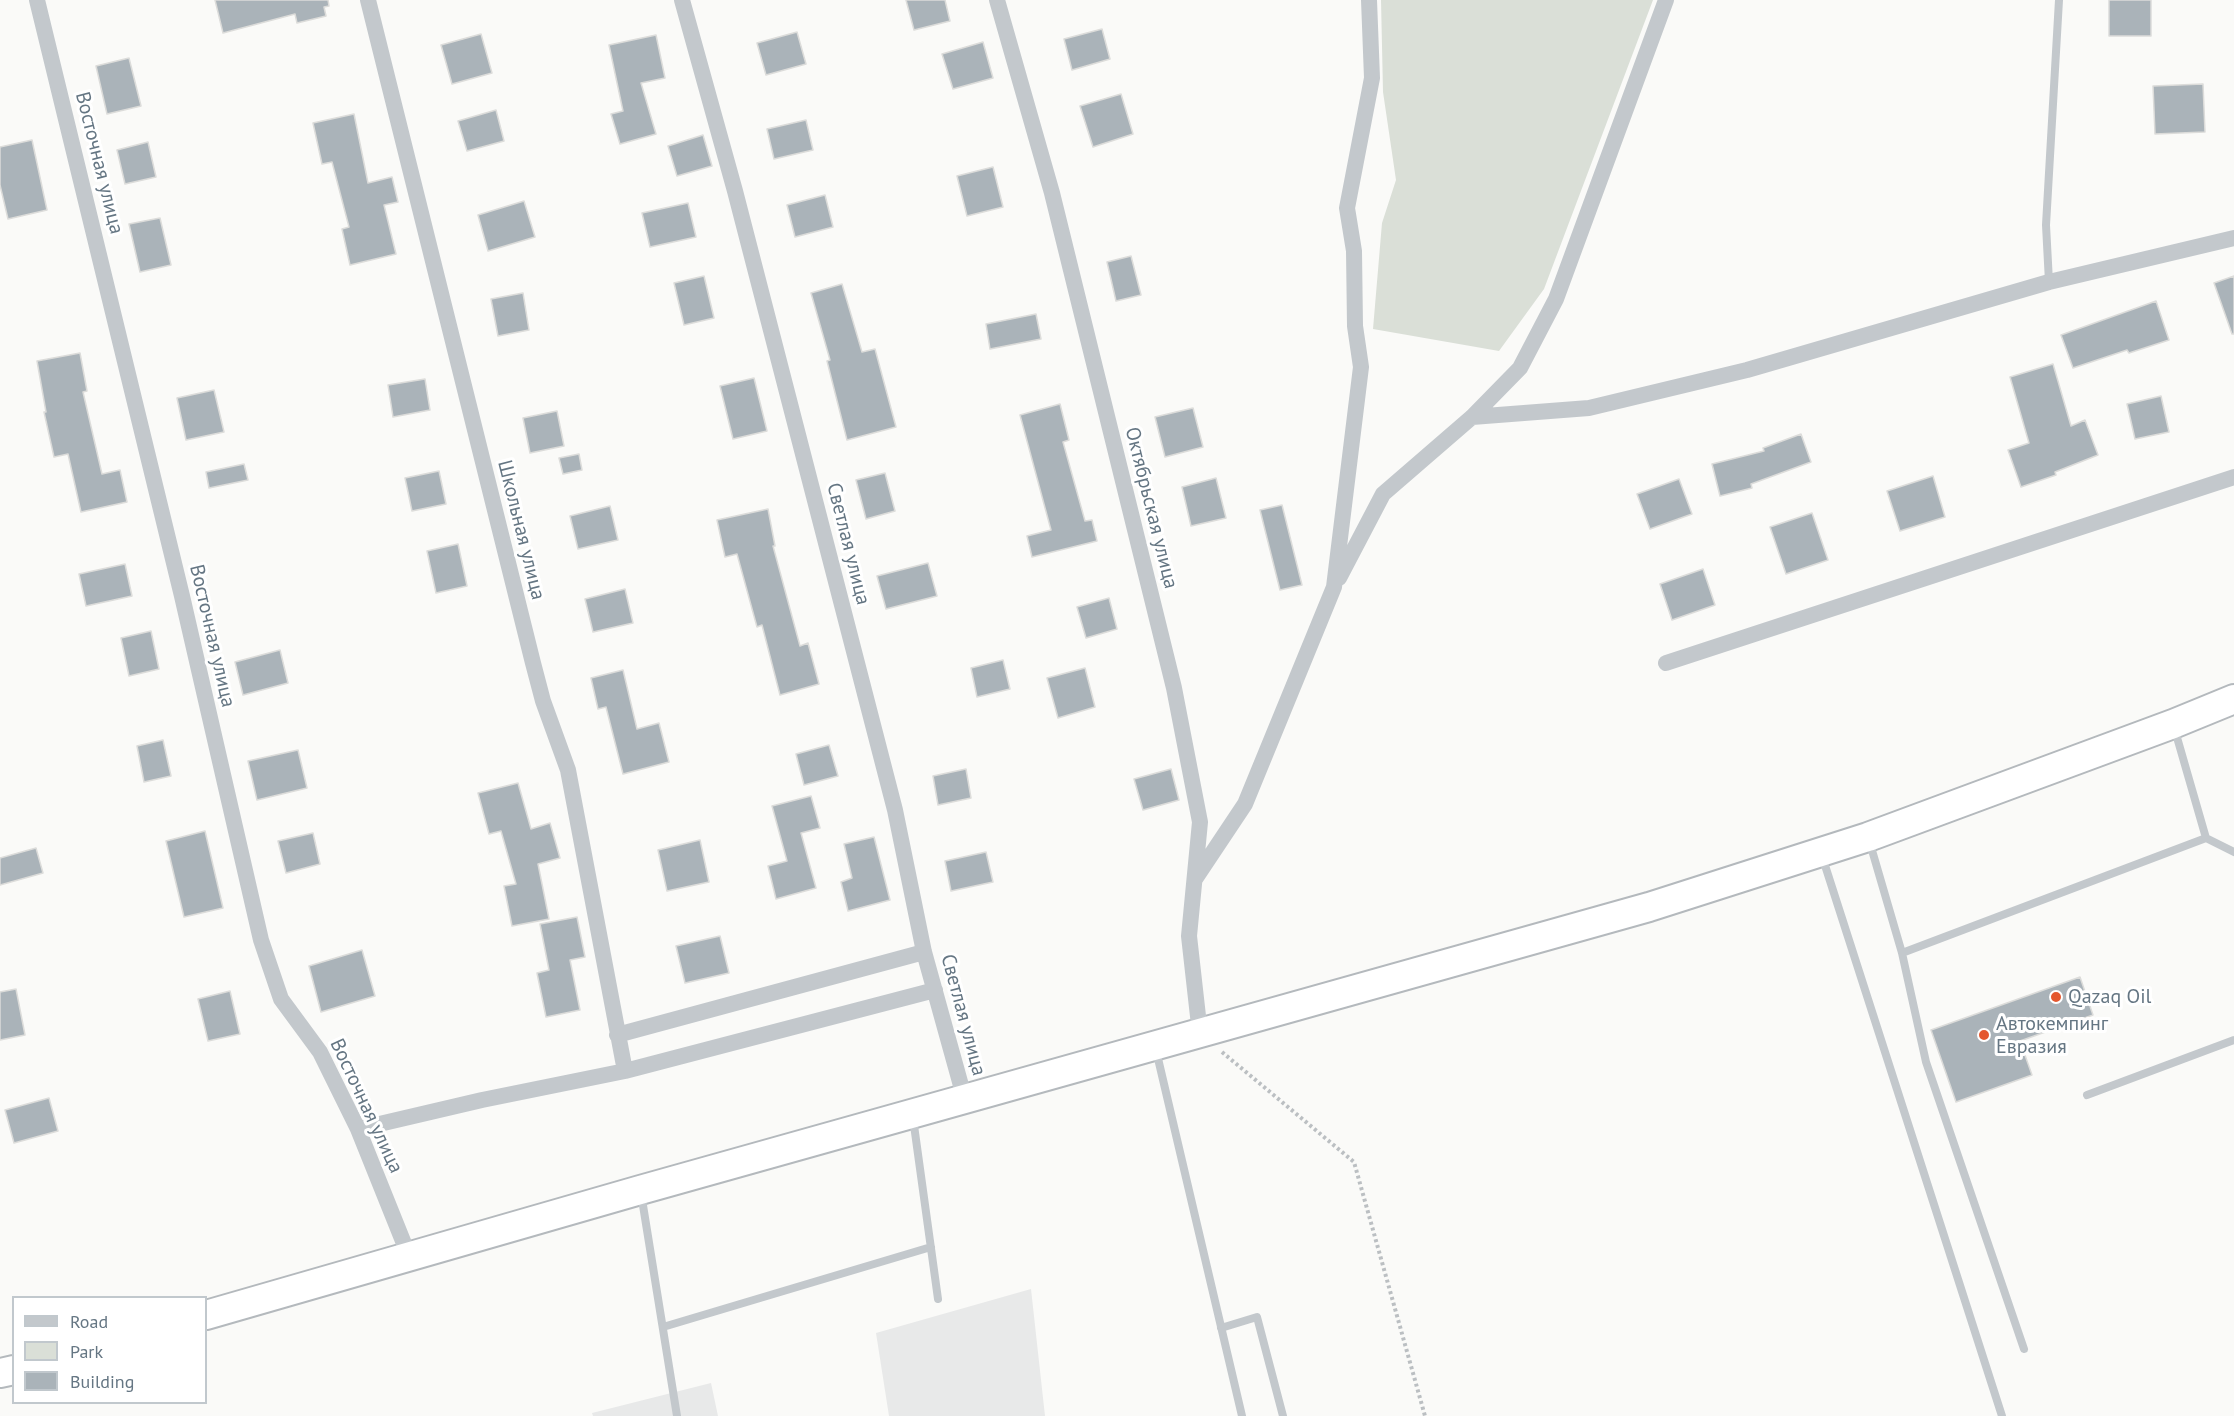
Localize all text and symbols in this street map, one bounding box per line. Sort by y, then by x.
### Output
street label: Восточная улица [70,89,128,237]
street label: Октябрьская улица [1119,425,1183,591]
street label: Школьная улица [492,458,550,602]
street label: Светлая улица [821,481,875,607]
street label: Восточная улица [184,562,240,710]
street label: Светлая улица [935,952,991,1078]
place label: Qazaq Oil [2068,985,2151,1009]
marker: Qazaq Oil [2049,990,2063,1004]
place label: Автокемпинг Евразия [1996,1012,2108,1059]
marker: Автокемпинг Евразия [1977,1028,1991,1042]
street label: Восточная улица [324,1035,408,1177]
legend [12,1296,207,1404]
text: Road [70,1310,108,1333]
text: Park [70,1340,103,1363]
text: Building [70,1370,134,1393]

